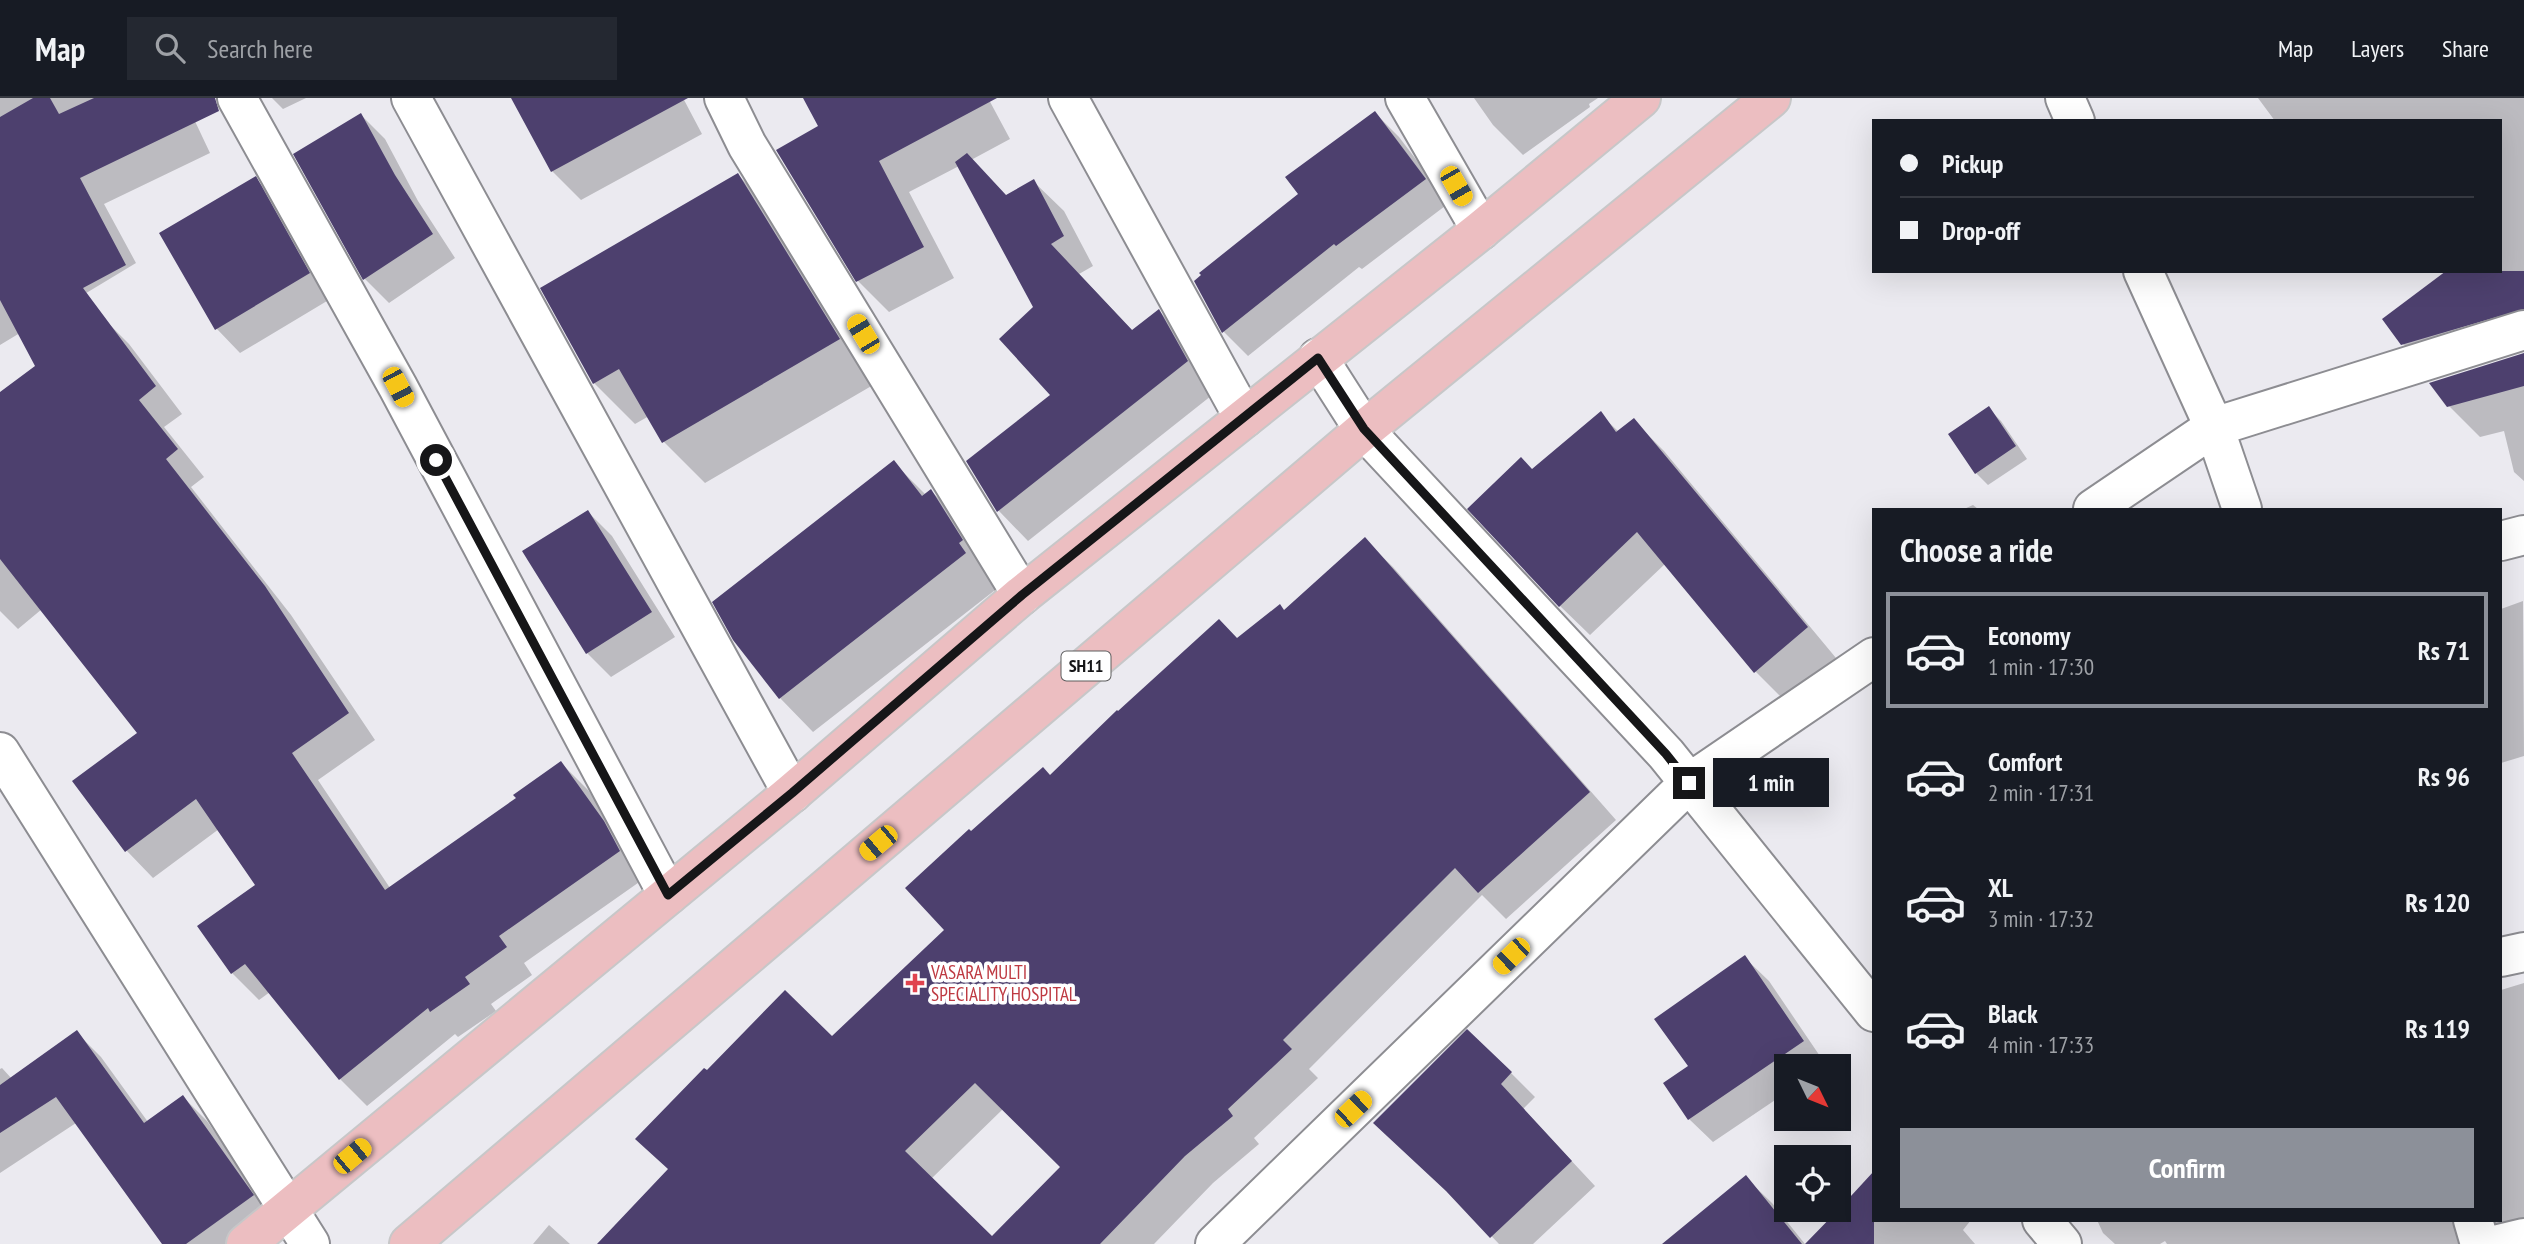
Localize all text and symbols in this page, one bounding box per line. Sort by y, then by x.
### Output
search box [127,17,617,80]
text: Map [35,27,85,70]
icon: search [151,29,189,67]
text: Search here [207,32,313,65]
text: Map [2278,33,2313,64]
text: Layers [2351,33,2404,64]
text: Share [2442,33,2489,64]
text: Pickup [1942,147,2003,180]
car [1437,163,1476,209]
text: Drop-off [1942,214,2020,247]
car [844,311,883,357]
car [379,364,418,410]
route start [420,444,452,476]
text: Choose a ride [1900,529,2053,571]
icon: car [1904,619,1967,682]
text: Economy [1988,619,2070,652]
text: Rs 71 [2418,634,2470,667]
road number: SH11 [1062,652,1110,680]
text: 1 min · 17:30 [1988,652,2094,681]
icon: car [1904,745,1967,808]
text: Comfort [1988,745,2062,778]
callout: 1 min [1714,758,1829,808]
text: Rs 96 [2418,760,2470,793]
route end [1673,767,1705,799]
text: 1 min [1748,768,1794,797]
text: 2 min · 17:31 [1988,778,2094,807]
car [856,821,901,865]
icon: car [1904,871,1967,934]
text: XL [1988,871,2013,904]
text: Rs 120 [2405,886,2470,919]
text: 3 min · 17:32 [1988,904,2094,933]
car [1489,934,1534,978]
place label: VASARA MULTI SPECIALITY HOSPITAL [930,960,1077,1006]
marker: VASARA MULTI SPECIALITY HOSPITAL [905,973,925,993]
icon: car [1904,997,1967,1060]
text: Black [1988,997,2038,1030]
text: Rs 119 [2405,1012,2470,1045]
text: 4 min · 17:33 [1988,1030,2094,1059]
north arrow [1774,1054,1852,1130]
map controls [1774,1054,1851,1222]
car [1331,1087,1376,1131]
button: Confirm [1900,1128,2474,1208]
car [330,1134,375,1178]
button: locate [1774,1145,1851,1222]

